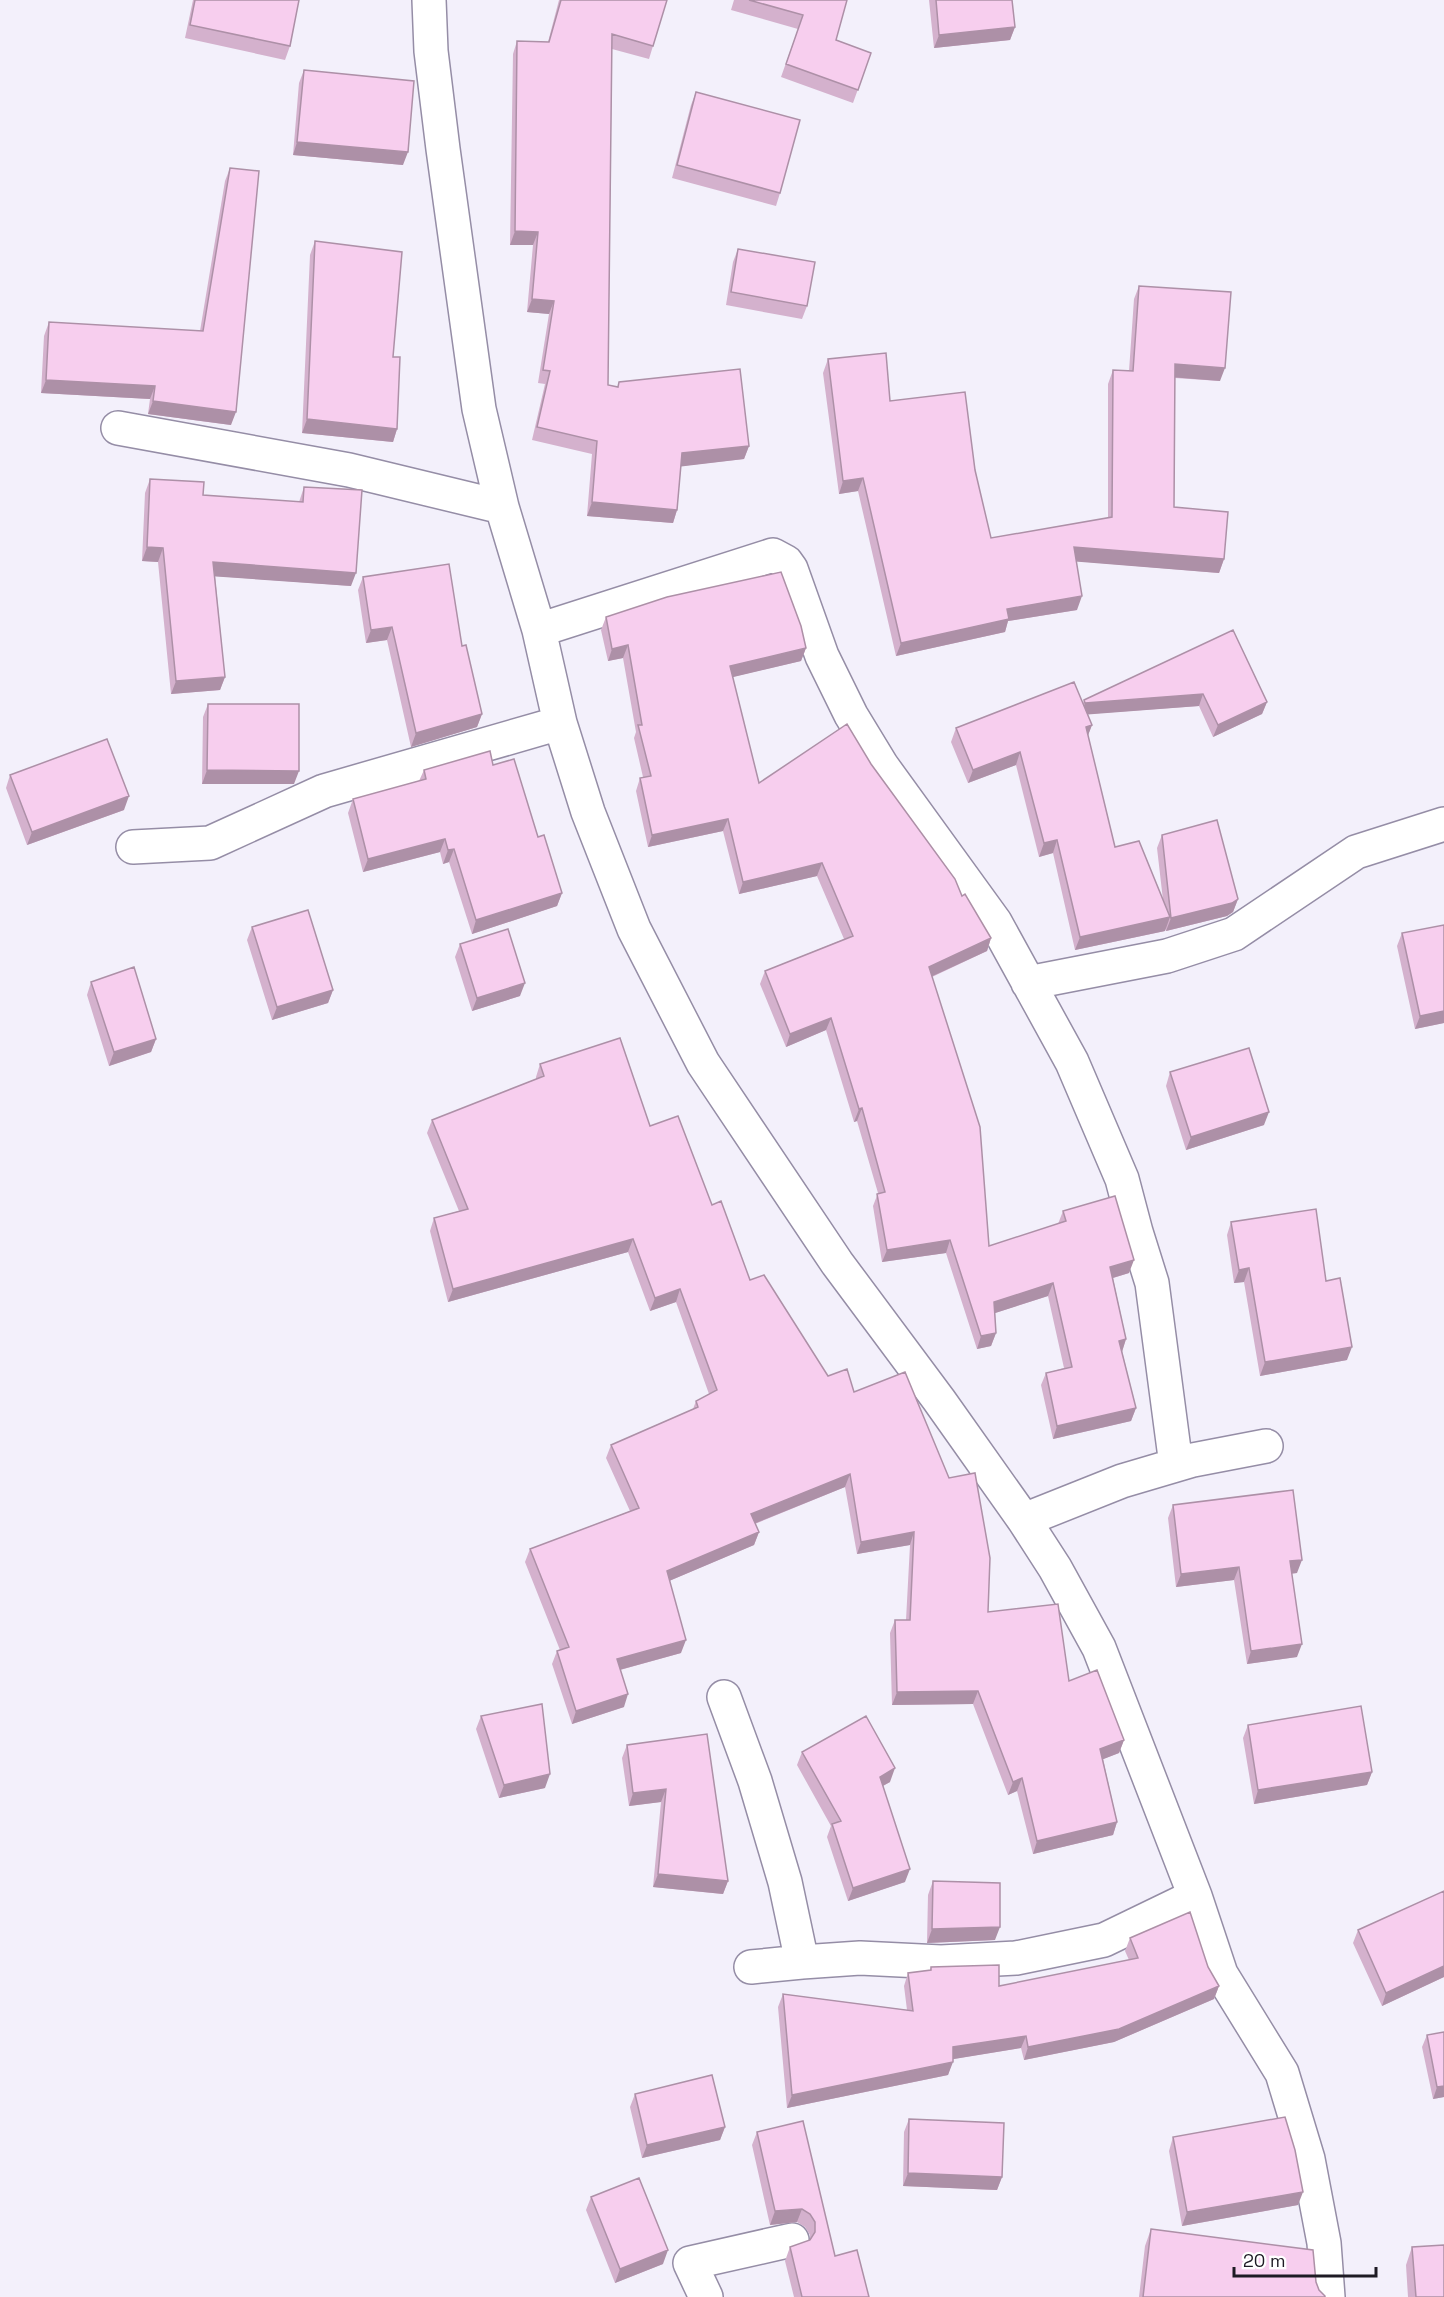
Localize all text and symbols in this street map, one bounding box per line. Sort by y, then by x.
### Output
scale bar [1234,2240,1376,2278]
text: 20 m [1243,2249,1286,2272]

